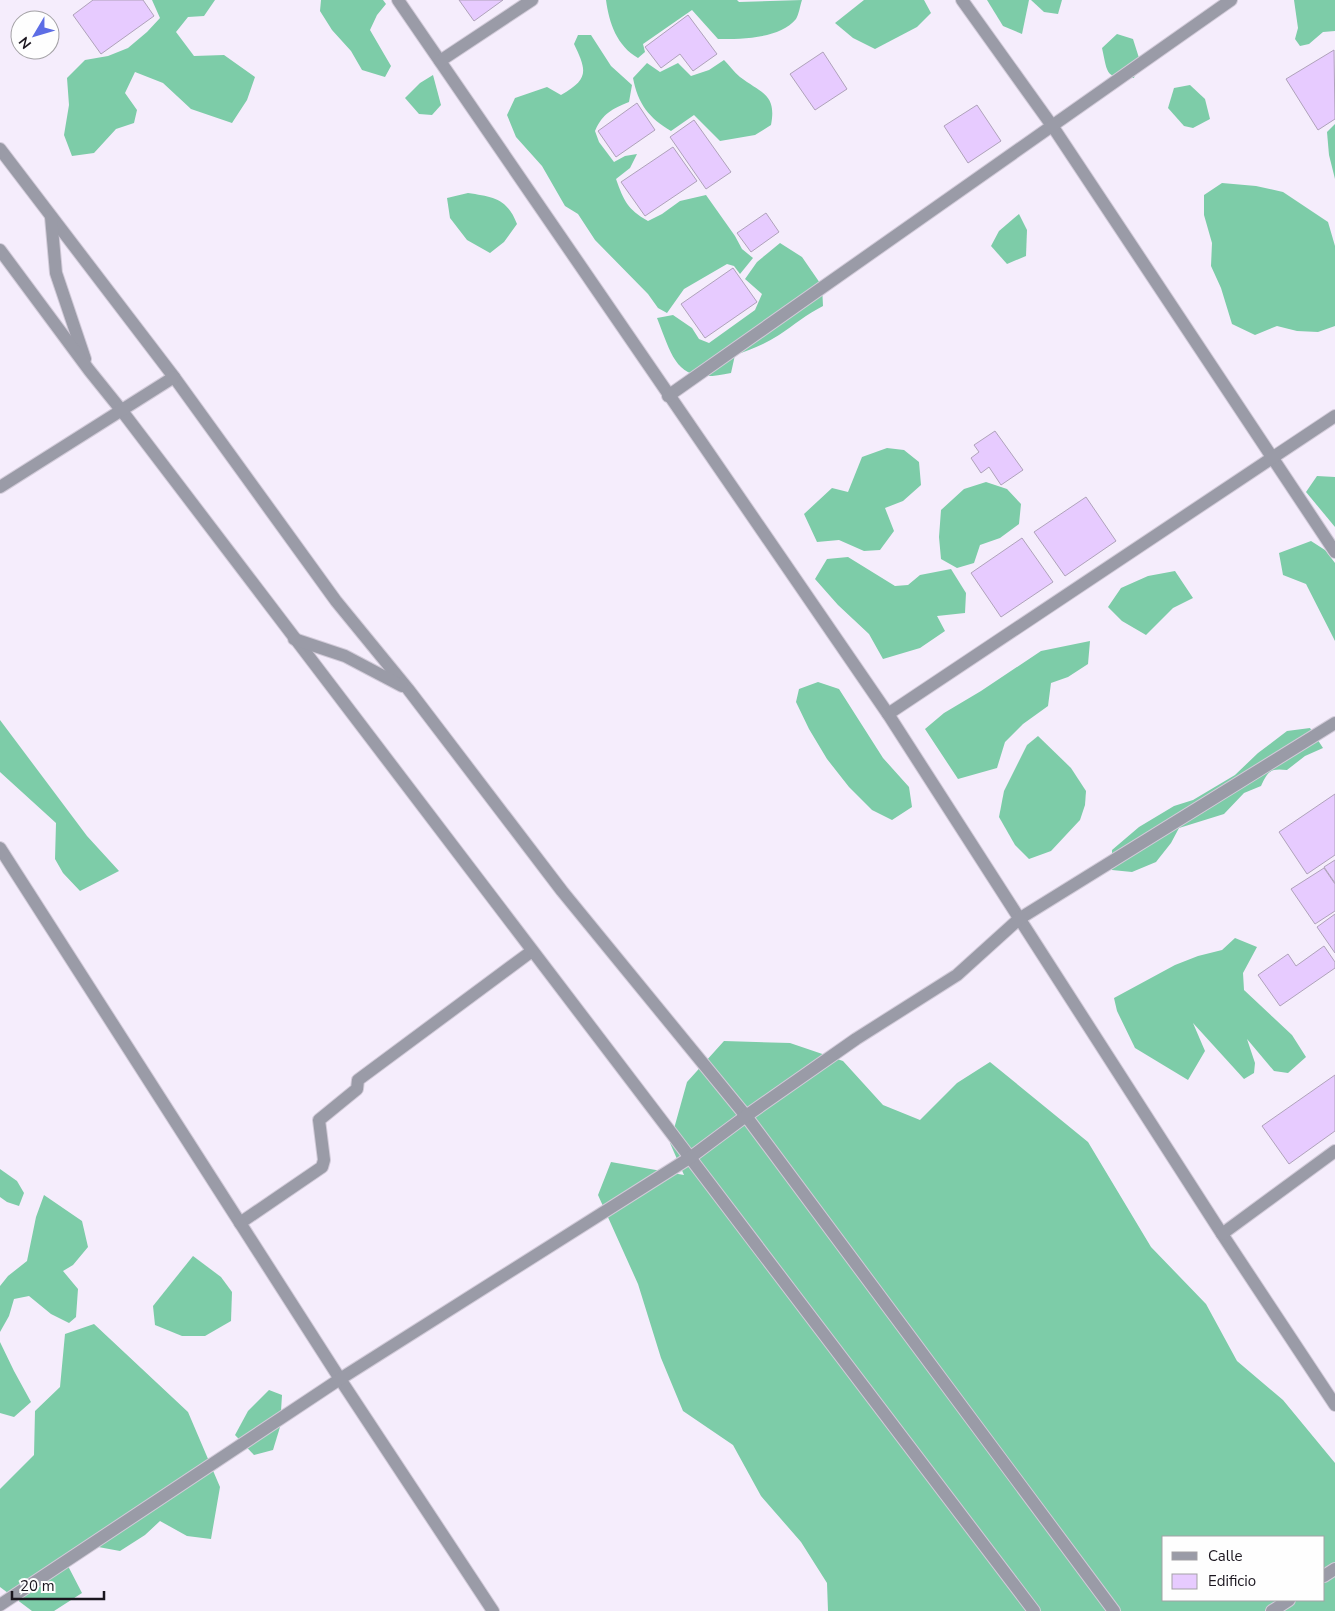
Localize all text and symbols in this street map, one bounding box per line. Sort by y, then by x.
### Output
north arrow [10,10,60,60]
text: N [14,33,36,53]
legend [1162,1536,1325,1601]
text: Calle [1208,1546,1243,1566]
scale bar [12,1568,105,1600]
text: Edificio [1208,1571,1256,1591]
text: 20 m [20,1576,55,1596]

